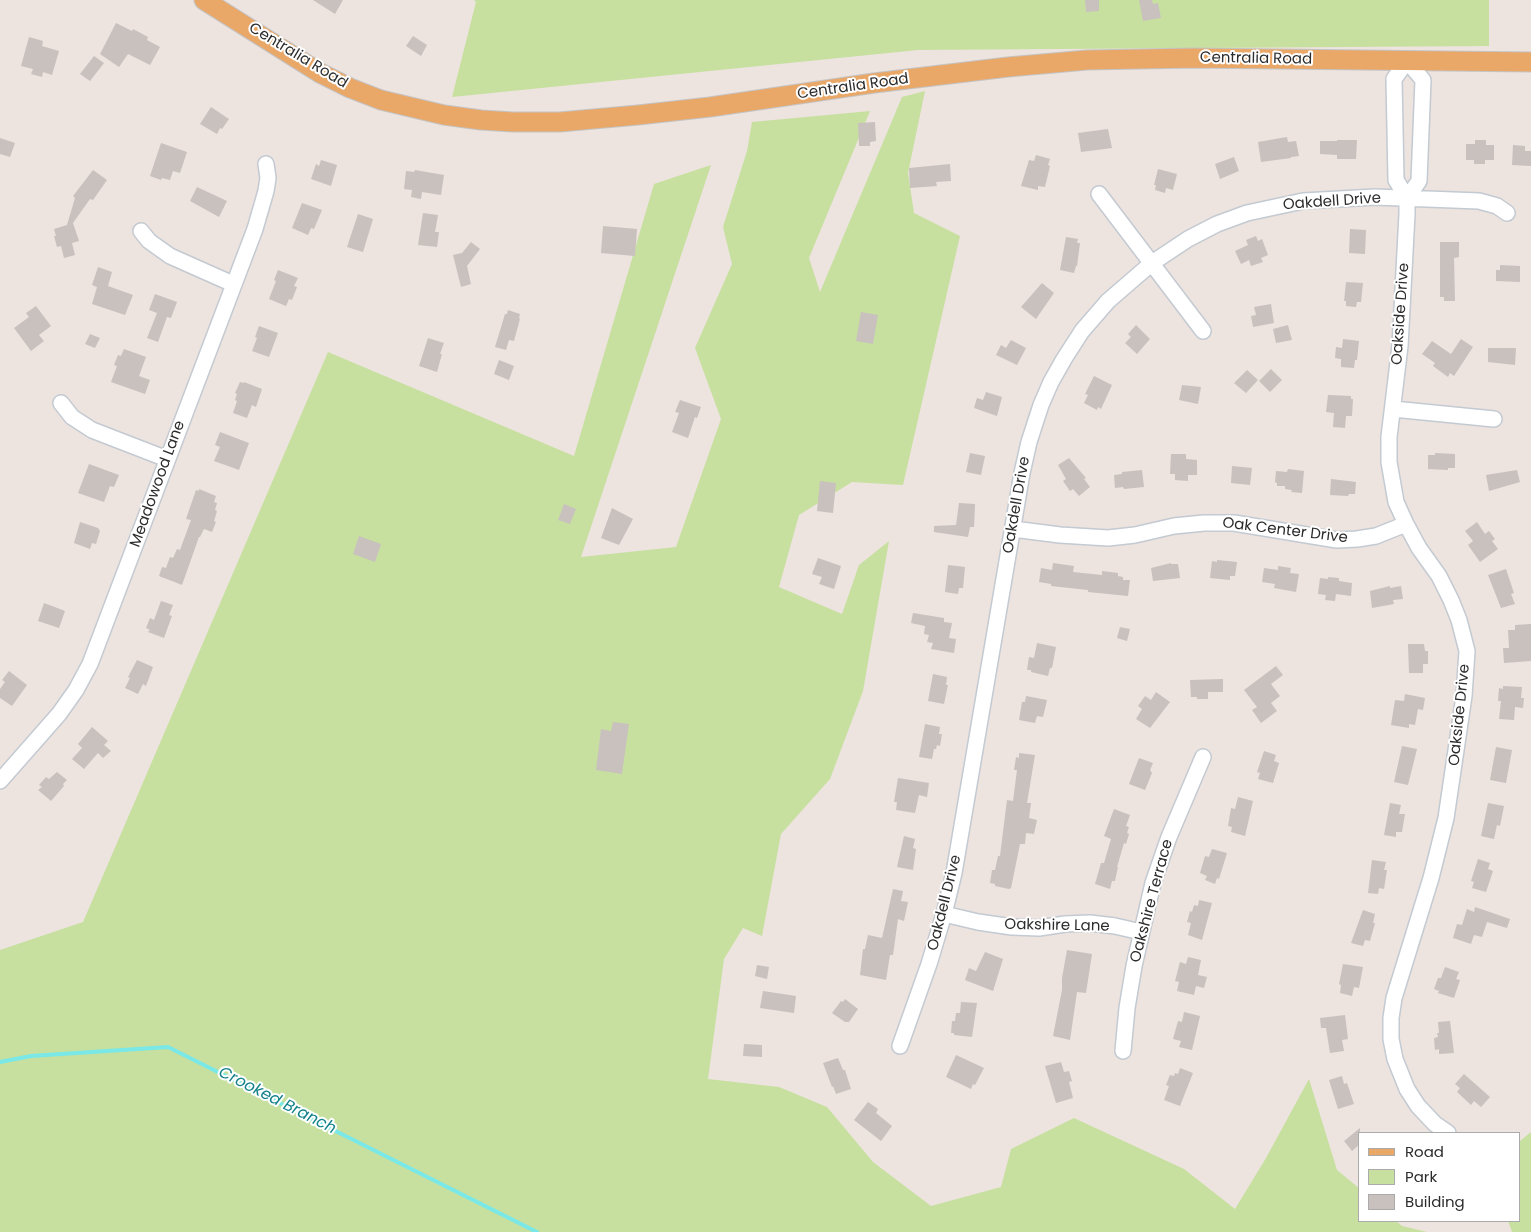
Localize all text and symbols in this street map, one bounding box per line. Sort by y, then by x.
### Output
street label: Centralia Road [245,19,351,93]
street label: Centralia Road [1200,49,1312,69]
street label: Centralia Road [796,70,910,104]
street label: Oakdell Drive [1282,190,1382,214]
street label: Oakside Drive [1388,262,1414,366]
street label: Meadowood Lane [127,418,189,550]
street label: Oakdell Drive [1000,455,1034,555]
street label: Oak Center Drive [1221,514,1349,548]
street label: Oakside Drive [1446,663,1474,767]
street label: Oakshire Terrace [1127,837,1177,965]
street label: Oakdell Drive [924,853,966,953]
street label: Oakshire Lane [1004,916,1110,936]
water label: Crooked Branch [215,1063,339,1139]
legend [1358,1132,1521,1222]
text: Road [1405,1141,1444,1162]
text: Park [1405,1166,1437,1187]
text: Building [1405,1191,1465,1212]

